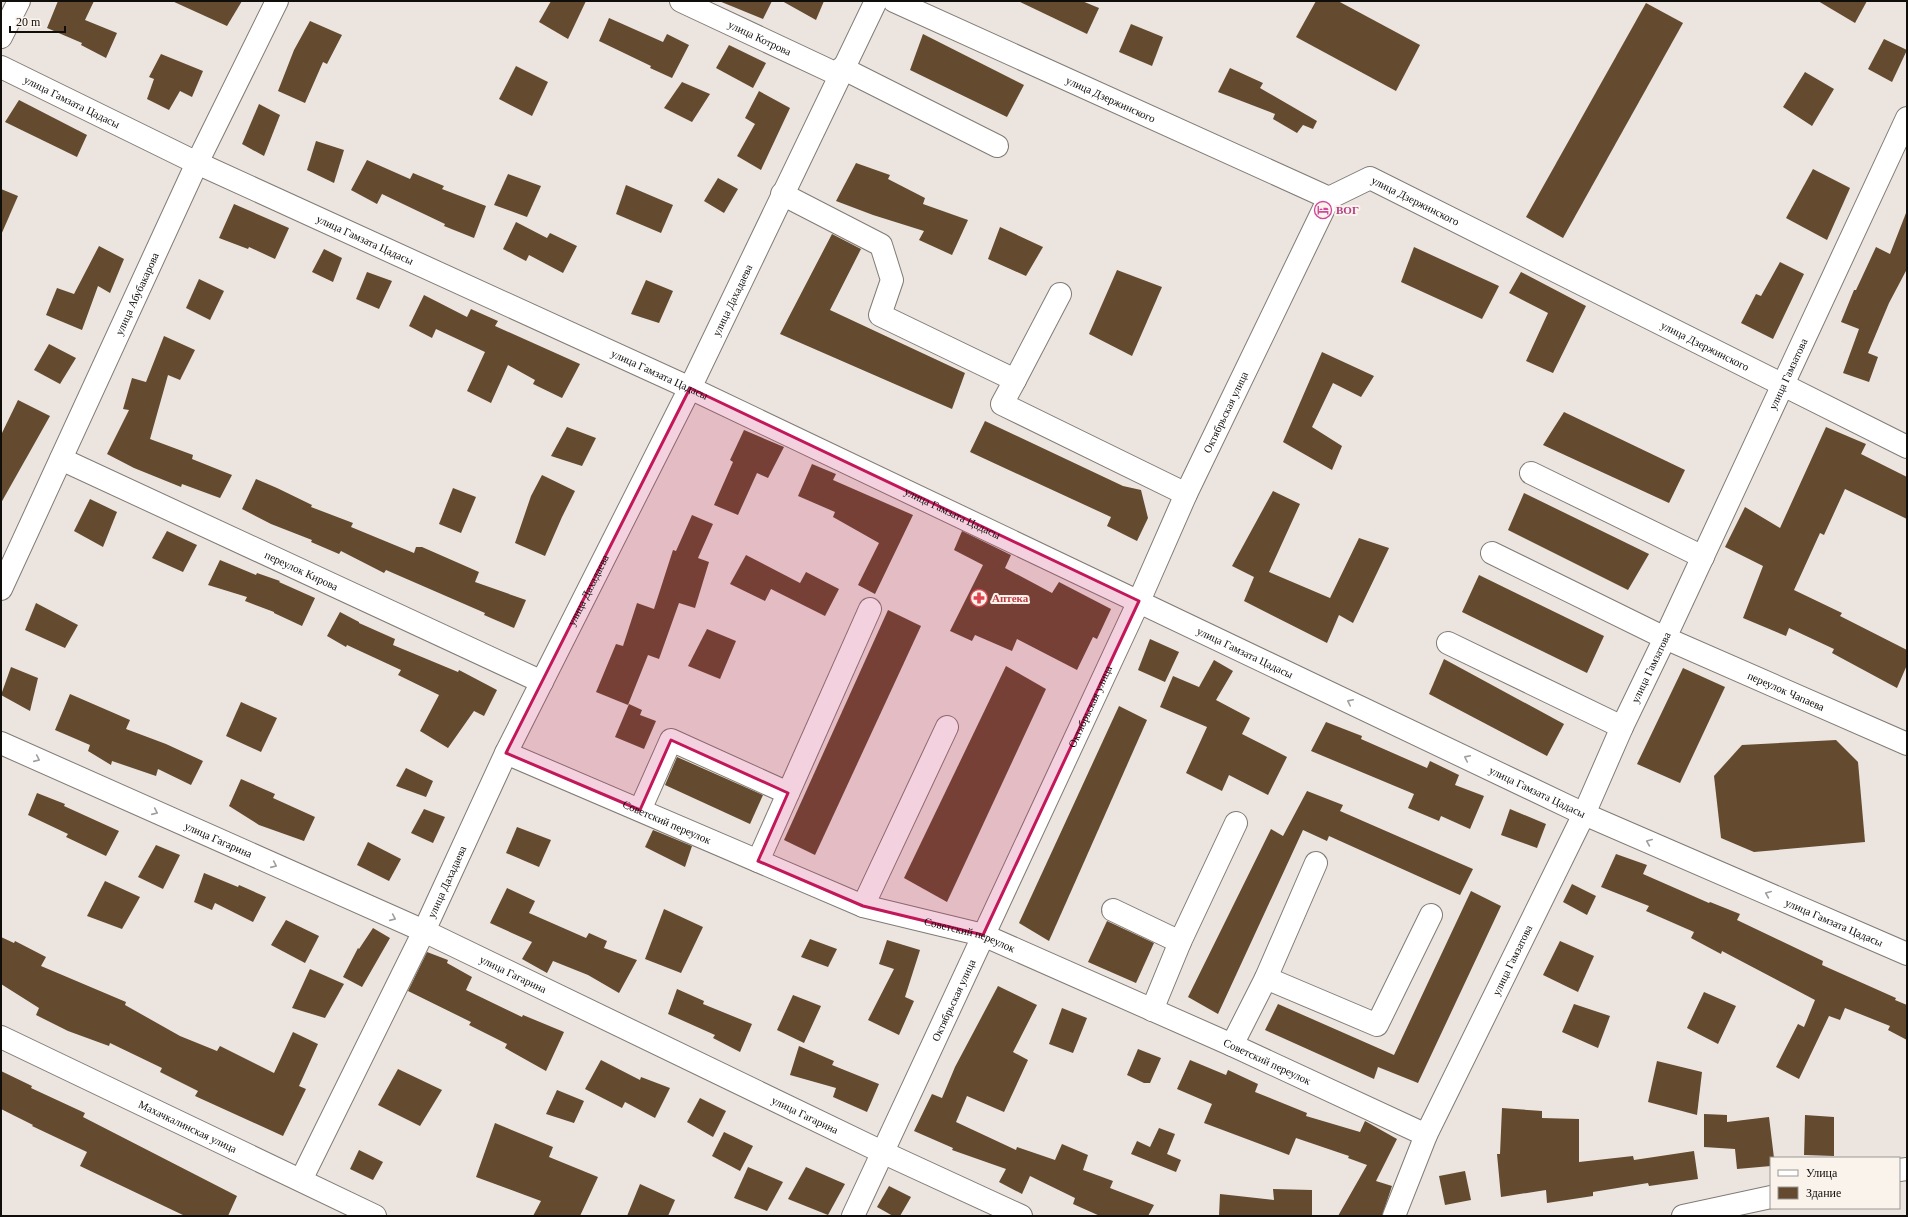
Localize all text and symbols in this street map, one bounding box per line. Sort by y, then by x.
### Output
scale bar [10,8,65,34]
text: 20 m [16,15,41,29]
street label: улица Котрова [726,18,793,58]
street label: улица Гамзата Цадасы [22,73,122,131]
street label: улица Дзержинского [1064,74,1158,125]
street label: улица Дзержинского [1370,174,1462,228]
hotel icon: ВОГ [1313,200,1333,220]
place label: ВОГ [1336,204,1359,216]
street label: улица Гамзата Цадасы [315,212,416,267]
street label: улица Абубакарова [113,251,161,337]
street label: улица Дахадаева [710,262,755,338]
street label: улица Дзержинского [1659,319,1752,373]
street label: улица Гамзатова [1766,336,1810,411]
street label: улица Гамзата Цадасы [610,347,711,402]
street label: Октябрьская улица [1201,369,1250,455]
street label: улица Гамзата Цадасы [903,485,1003,541]
street label: переулок Кирова [263,548,340,593]
street label: улица Дахадаева [565,553,611,628]
pharmacy icon: Аптека [969,588,989,608]
place label: Аптека [992,592,1029,604]
street label: улица Гамзата Цадасы [1195,624,1296,681]
street label: улица Гамзатова [1629,630,1673,705]
street label: Октябрьская улица [1066,663,1114,749]
street label: переулок Чапаева [1746,669,1826,713]
one-way arrow [1347,699,1355,707]
one-way arrow [32,754,40,762]
one-way arrow [1464,755,1472,763]
street label: улица Гамзата Цадасы [1488,764,1588,820]
street label: Советский переулок [621,798,713,846]
one-way arrow [151,807,159,815]
street label: улица Гагарина [183,819,254,860]
one-way arrow [1646,839,1653,847]
street label: улица Дахадаева [425,844,469,920]
one-way arrow [270,860,278,868]
one-way arrow [1765,891,1773,899]
street label: улица Гамзата Цадасы [1783,896,1885,949]
one-way arrow [389,913,396,921]
street label: Советский переулок [923,915,1018,955]
street label: улица Гамзатова [1490,923,1535,997]
street label: улица Гагарина [478,953,549,995]
street label: Октябрьская улица [929,957,978,1043]
street label: Советский переулок [1222,1036,1313,1087]
street label: улица Гагарина [770,1094,840,1136]
street label: Махачкалинская улица [137,1098,239,1155]
legend [1770,1157,1900,1209]
text: Улица [1806,1166,1838,1180]
text: Здание [1806,1186,1841,1200]

